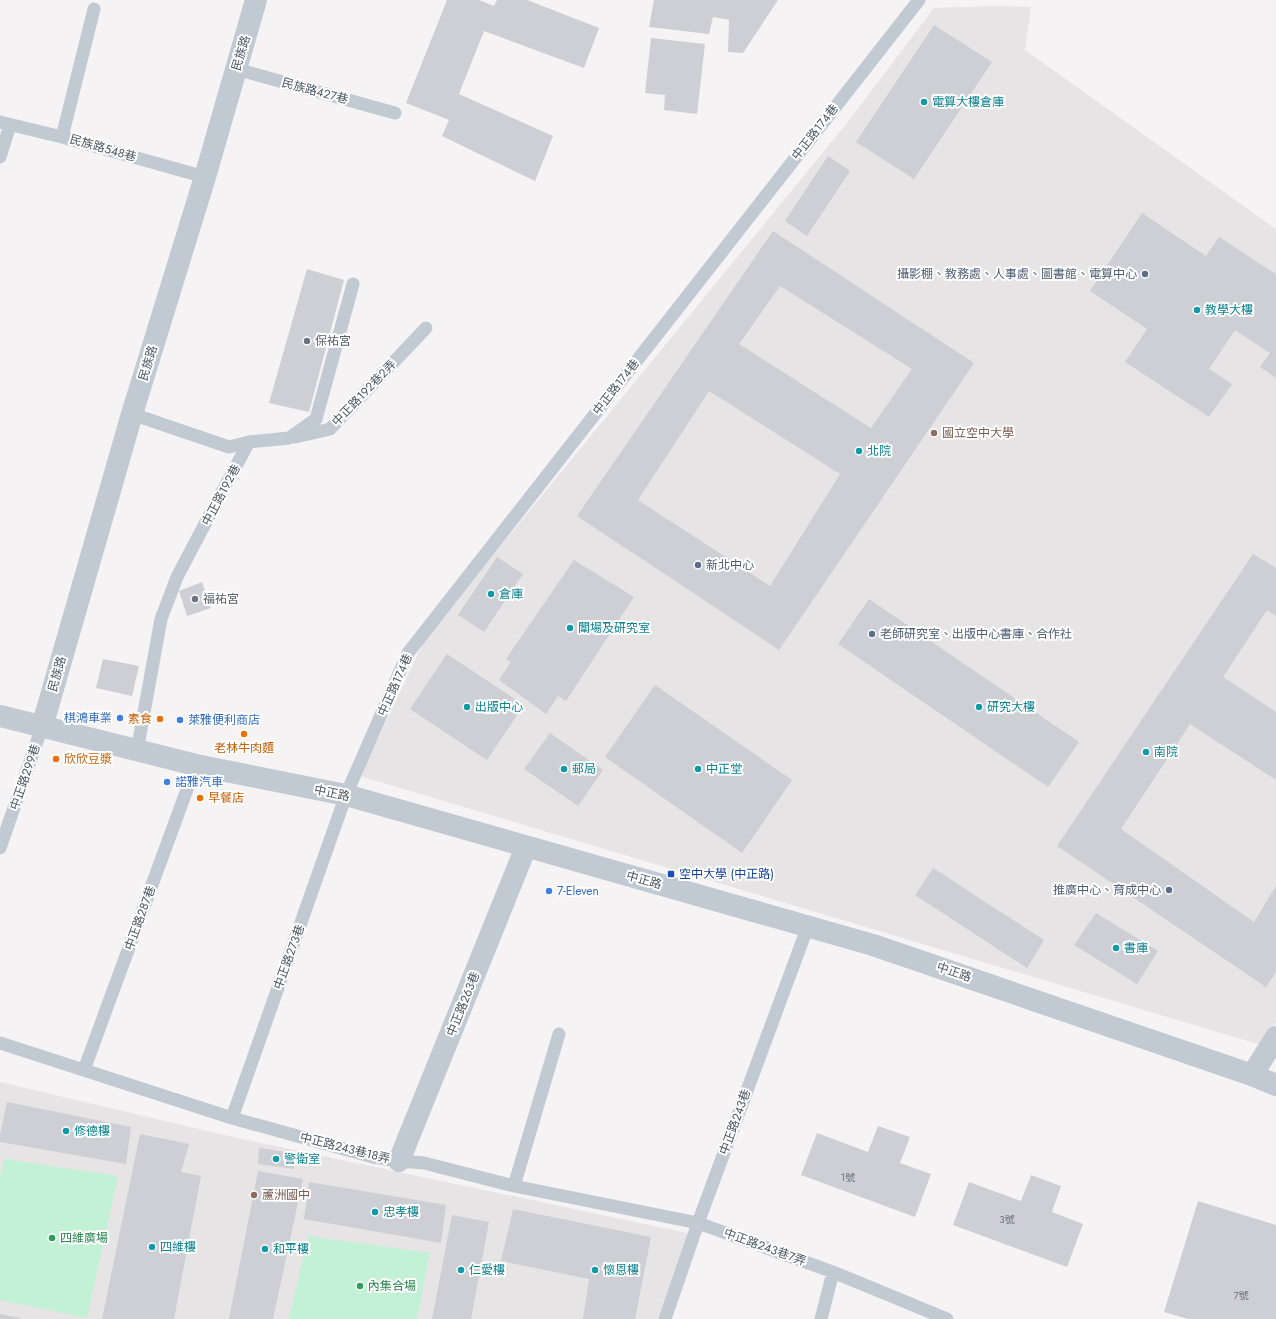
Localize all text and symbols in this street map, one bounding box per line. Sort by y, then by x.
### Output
street label: 民族路 [227,33,255,73]
street label: 民族路427巷 [280,73,350,109]
place label: 電算大樓倉庫 [932,93,1004,111]
marker: 電算大樓倉庫 [919,97,929,107]
street label: 中正路174巷 [787,100,843,164]
street label: 民族路548巷 [68,130,138,166]
place label: 攝影棚、教務處、人事處、圖書館、電算中心 [897,265,1137,283]
marker: 攝影棚、教務處、人事處、圖書館、電算中心 [1140,269,1150,279]
place label: 教學大樓 [1205,301,1253,319]
marker: 教學大樓 [1192,305,1202,315]
place label: 保祐宮 [315,332,351,350]
marker: 保祐宮 [302,336,312,346]
street label: 民族路 [134,343,162,383]
street label: 中正路174巷 [588,355,644,419]
street label: 中正路192巷2弄 [328,356,400,430]
place label: 國立空中大學 [942,424,1014,442]
marker: 國立空中大學 [929,428,939,438]
place label: 北院 [867,442,891,460]
marker: 北院 [854,446,864,456]
street label: 中正路192巷 [197,461,245,529]
place label: 新北中心 [706,556,754,574]
marker: 新北中心 [693,560,703,570]
place label: 倉庫 [499,585,523,603]
marker: 倉庫 [486,589,496,599]
place label: 福祐宮 [203,590,239,608]
marker: 福祐宮 [190,594,200,604]
place label: 闈場及研究室 [578,619,650,637]
marker: 闈場及研究室 [565,623,575,633]
place label: 老師研究室、出版中心書庫、合作社 [880,625,1072,643]
marker: 老師研究室、出版中心書庫、合作社 [867,629,877,639]
street label: 中正路174巷 [373,651,417,719]
street label: 民族路 [43,654,71,694]
place label: 出版中心 [475,698,523,716]
place label: 研究大樓 [987,698,1035,716]
marker: 出版中心 [462,702,472,712]
marker: 研究大樓 [974,702,984,712]
place label: 棋鴻車業 [64,709,112,727]
place label: 素食 [128,710,152,728]
place label: 萊雅便利商店 [188,711,260,729]
marker: 棋鴻車業 [115,713,125,723]
marker: 素食 [155,714,165,724]
marker: 萊雅便利商店 [175,715,185,725]
marker: 老林牛肉麵 [239,729,249,739]
place label: 老林牛肉麵 [214,739,274,757]
street label: 中正路299巷 [5,742,45,812]
place label: 南院 [1154,743,1178,761]
marker: 南院 [1141,747,1151,757]
place label: 欣欣豆漿 [64,750,112,768]
marker: 欣欣豆漿 [51,754,61,764]
place label: 郵局 [572,760,596,778]
place label: 中正堂 [706,760,742,778]
marker: 郵局 [559,764,569,774]
marker: 中正堂 [693,764,703,774]
place label: 諾雅汽車 [175,773,223,791]
marker: 諾雅汽車 [162,777,172,787]
street label: 中正路 [313,780,351,806]
place label: 早餐店 [208,789,244,807]
marker: 早餐店 [195,793,205,803]
place label: 空中大學 (中正路) [679,865,774,883]
street label: 中正路 [624,866,664,894]
marker: 空中大學 (中正路) [666,869,676,879]
place label: 推廣中心、育成中心 [1053,881,1161,899]
place label: 7-Eleven [557,882,599,900]
street label: 中正路287巷 [120,883,160,953]
marker: 推廣中心、育成中心 [1164,885,1174,895]
marker: 7-Eleven [544,886,554,896]
street label: 中正路273巷 [269,922,309,992]
place label: 書庫 [1124,939,1148,957]
marker: 書庫 [1111,943,1121,953]
street label: 中正路 [934,958,974,986]
street label: 中正路263巷 [442,969,484,1039]
street label: 中正路243巷 [715,1087,755,1157]
place label: 修德樓 [74,1122,110,1140]
marker: 修德樓 [61,1126,71,1136]
street label: 中正路243巷18弄 [298,1128,392,1168]
place label: 警衛室 [284,1150,320,1168]
marker: 警衛室 [271,1154,281,1164]
house number: 1號 [841,1170,855,1185]
place label: 蘆洲國中 [262,1186,310,1204]
marker: 蘆洲國中 [249,1190,259,1200]
place label: 忠孝樓 [383,1203,419,1221]
marker: 忠孝樓 [370,1207,380,1217]
house number: 3號 [999,1212,1015,1227]
street label: 中正路243巷7弄 [721,1224,809,1270]
place label: 四維廣場 [60,1229,108,1247]
marker: 四維廣場 [47,1233,57,1243]
place label: 四維樓 [160,1238,196,1256]
place label: 和平樓 [273,1240,309,1258]
marker: 四維樓 [147,1242,157,1252]
marker: 和平樓 [260,1244,270,1254]
place label: 仁愛樓 [469,1261,505,1279]
place label: 懷恩樓 [603,1261,639,1279]
marker: 仁愛樓 [456,1265,466,1275]
marker: 懷恩樓 [590,1265,600,1275]
place label: 內集合場 [368,1277,416,1295]
marker: 內集合場 [355,1281,365,1291]
house number: 7號 [1233,1288,1249,1303]

